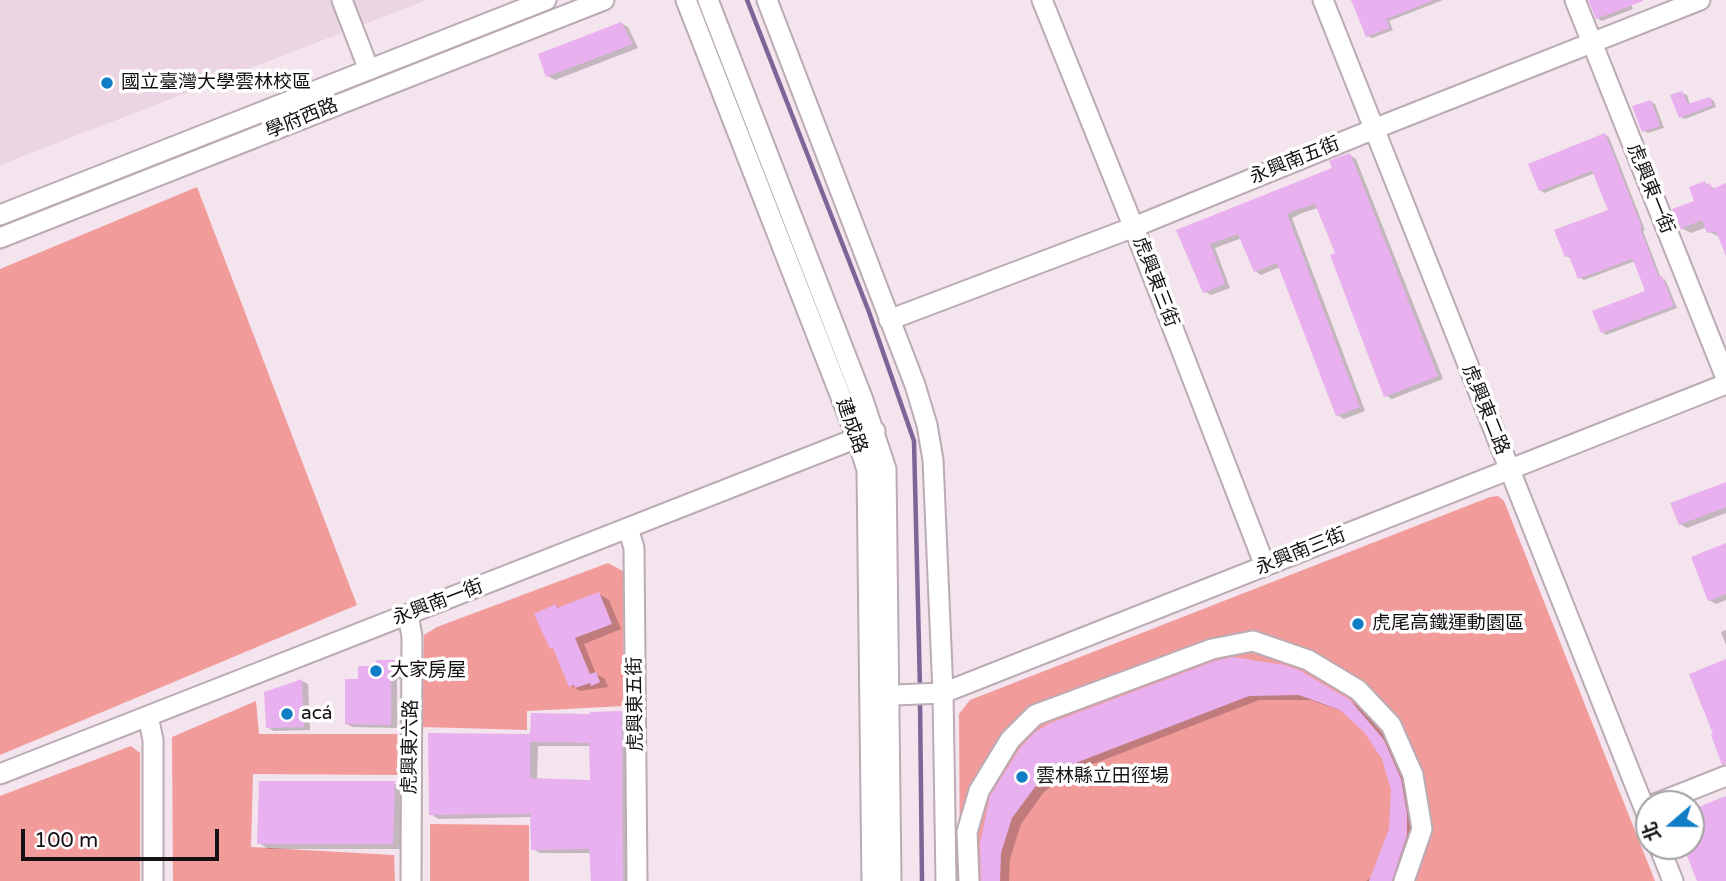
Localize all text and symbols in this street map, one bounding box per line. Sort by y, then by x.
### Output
place label: 國立臺灣大學雲林校區 [121,72,311,94]
marker: 國立臺灣大學雲林校區 [99,75,115,91]
street label: 學府西路 [262,94,342,144]
street label: 永興南五街 [1247,133,1343,189]
street label: 虎興東一街 [1622,141,1678,237]
street label: 虎興東三街 [1127,234,1183,330]
street label: 虎興東二路 [1457,362,1513,458]
street label: 建成路 [831,395,871,457]
street label: 永興南三街 [1253,524,1349,580]
street label: 永興南一街 [390,575,486,631]
place label: 虎尾高鐵運動園區 [1372,613,1524,635]
marker: 虎尾高鐵運動園區 [1350,616,1366,632]
street label: 虎興東五街 [624,656,648,752]
place label: 大家房屋 [390,660,466,682]
marker: 大家房屋 [368,663,384,679]
street label: 虎興東六路 [399,699,423,795]
place label: acá [301,703,332,725]
marker: acá [279,706,295,722]
place label: 雲林縣立田徑場 [1036,766,1169,788]
marker: 雲林縣立田徑場 [1014,769,1030,785]
north arrow [1635,790,1705,860]
scale bar [24,814,222,858]
text: 北 [1639,819,1666,844]
text: 100 m [34,828,98,853]

